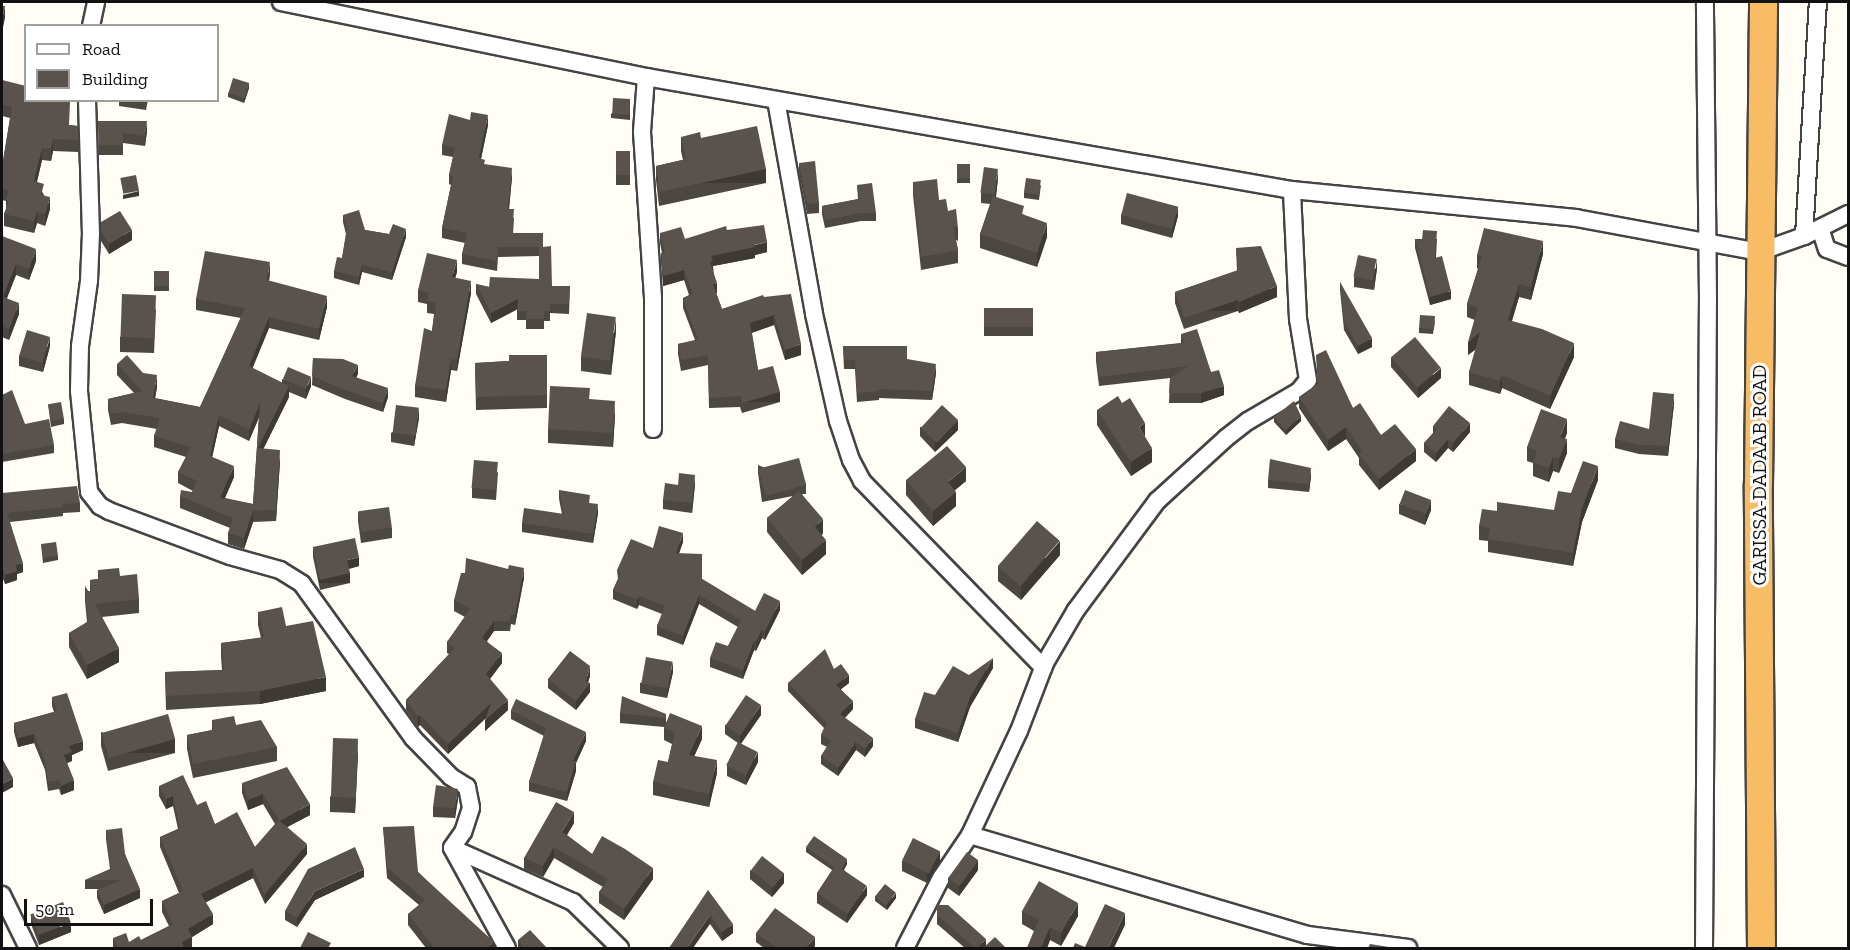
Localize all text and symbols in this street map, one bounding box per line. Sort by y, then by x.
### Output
legend [24,24,219,102]
text: Road [82,38,121,60]
text: Building [82,68,148,90]
street label: GARISSA-DADAAB ROAD [1747,365,1771,585]
scale bar [27,887,156,925]
text: 50 m [35,898,74,920]

